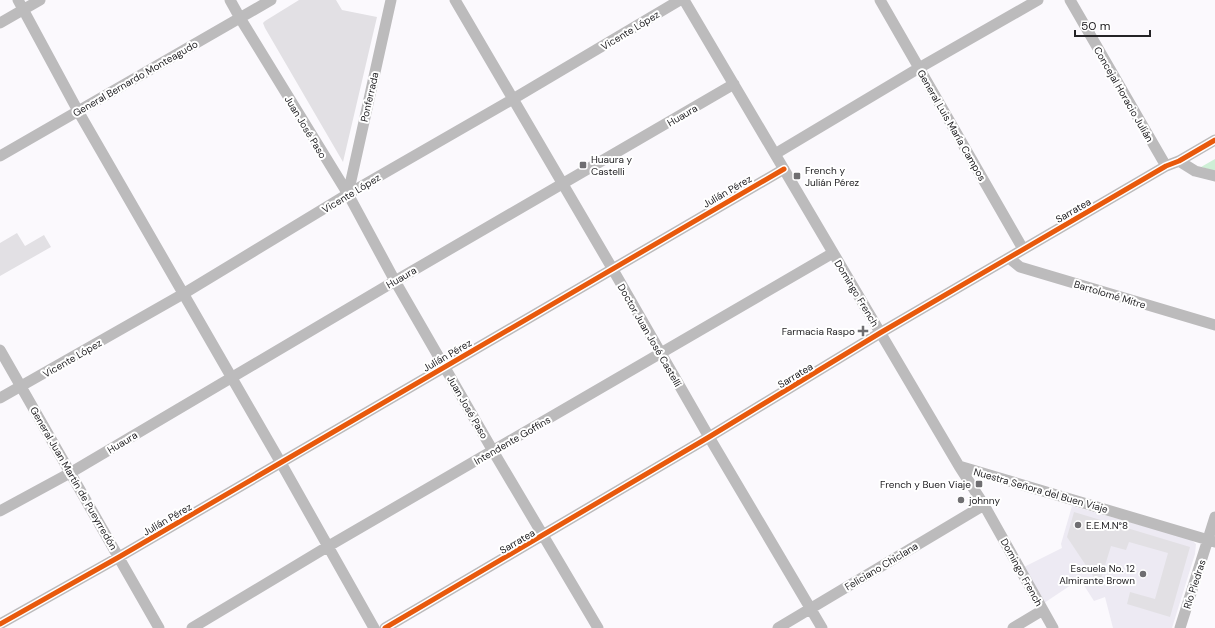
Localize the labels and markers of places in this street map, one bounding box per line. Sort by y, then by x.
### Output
place label: Huaura y Castelli [591,153,633,178]
marker: Huaura y Castelli [578,160,588,170]
place label: French y Julián Pérez [805,164,860,189]
marker: French y Julián Pérez [792,171,802,181]
place label: Farmacia Raspo [782,325,855,338]
marker: Farmacia Raspo [858,326,868,336]
place label: French y Buen Viaje [880,478,971,491]
marker: French y Buen Viaje [974,479,984,489]
place label: johnny [968,494,1000,507]
marker: johnny [956,495,966,505]
place label: E.E.M.N°8 [1086,519,1128,532]
marker: E.E.M.N°8 [1073,520,1083,530]
place label: Escuela No. 12 Almirante Brown [1059,562,1135,587]
marker: Escuela No. 12 Almirante Brown [1138,569,1148,579]

